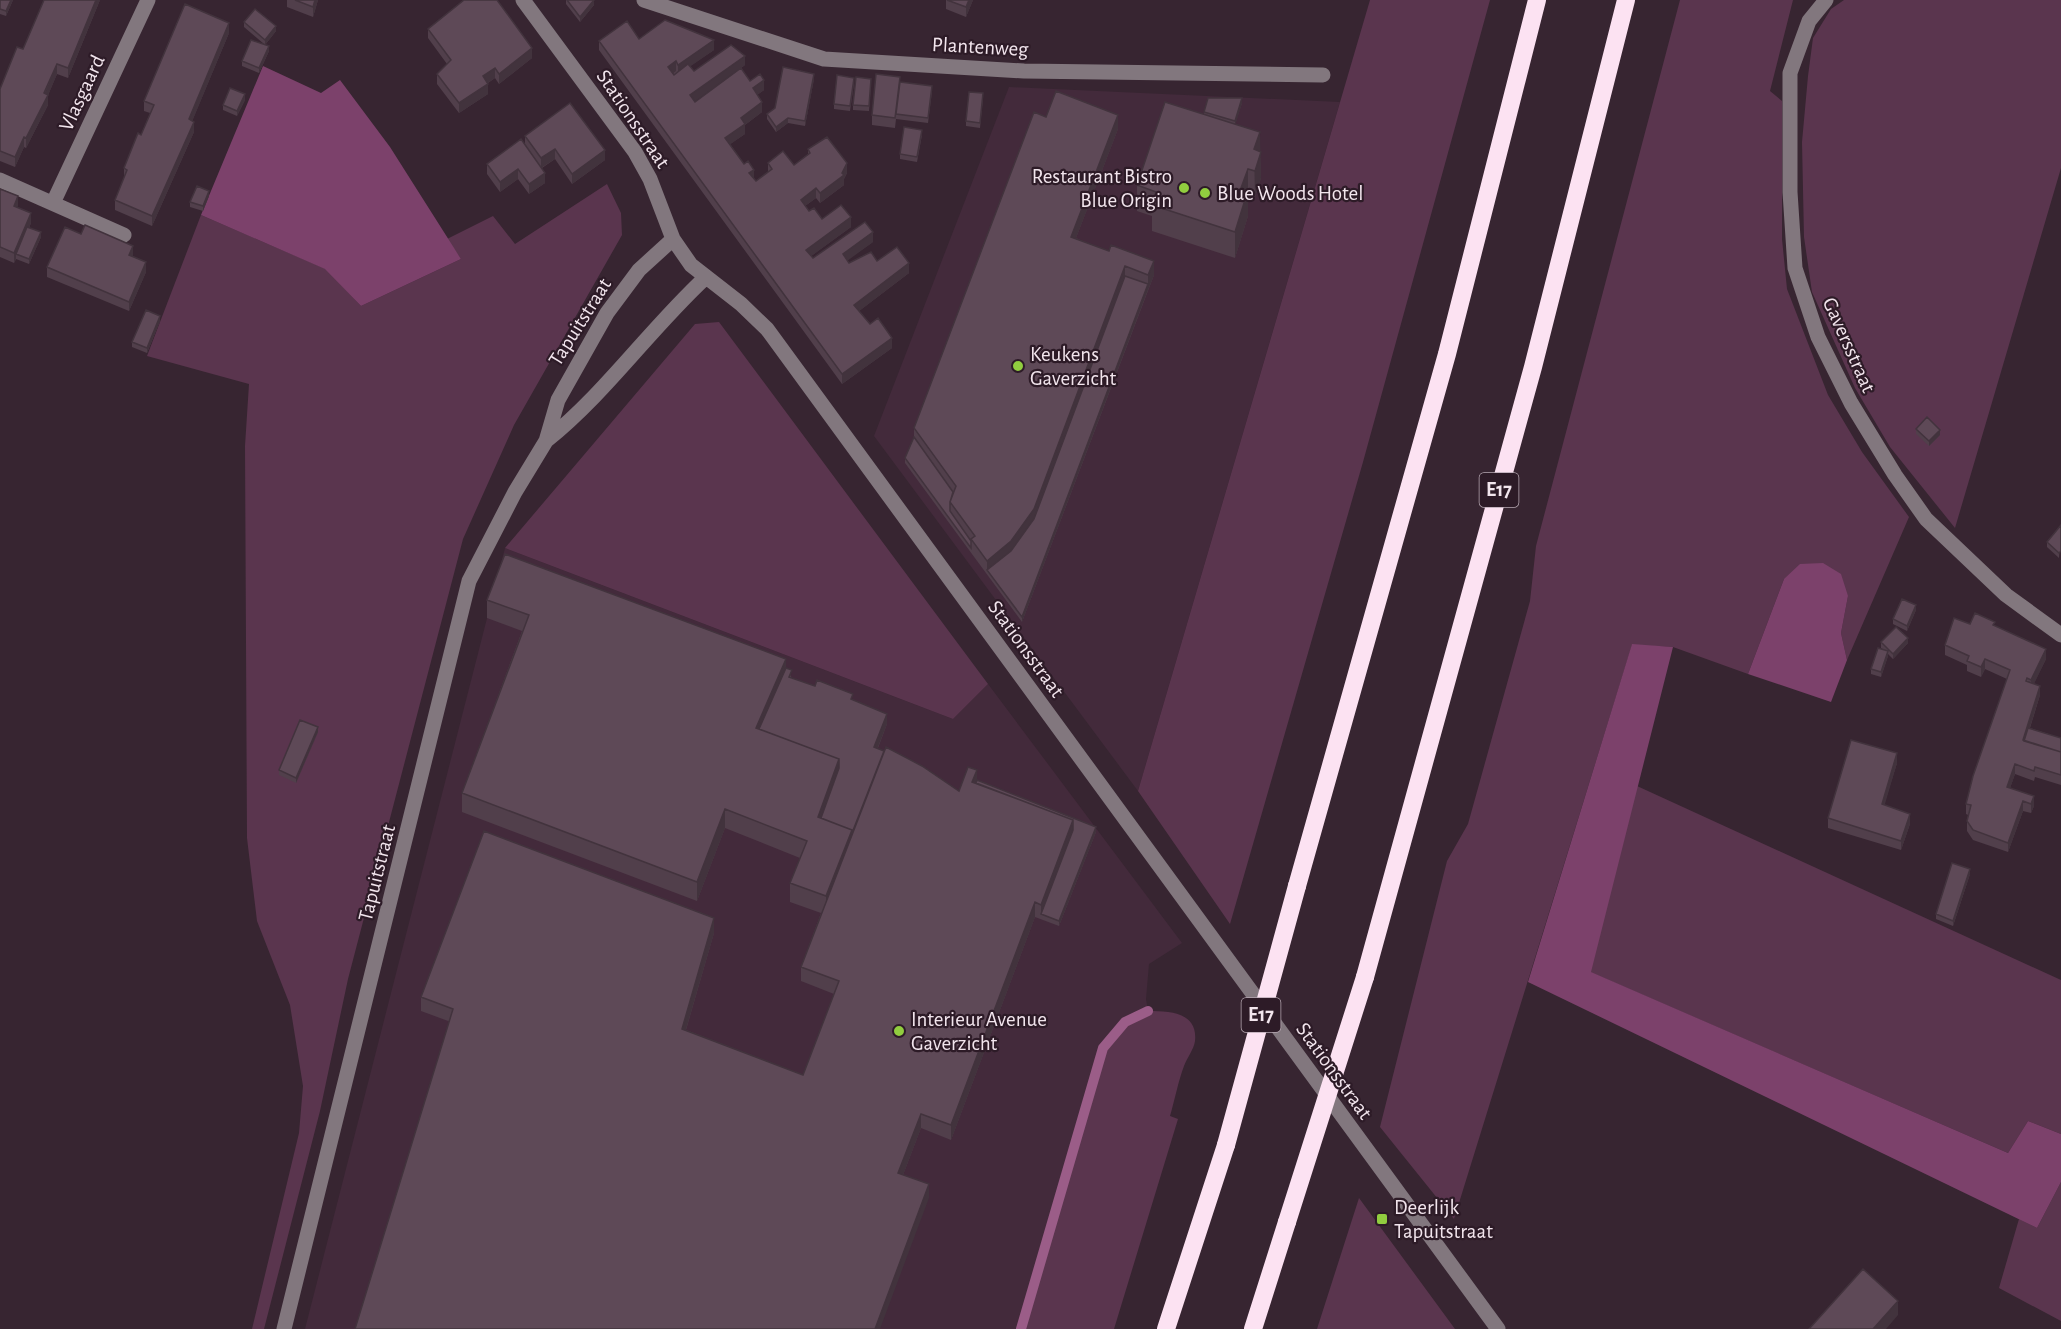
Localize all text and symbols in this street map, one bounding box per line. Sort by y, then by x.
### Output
street label: Plantenweg [931,34,1030,60]
street label: Vlasgaard [55,52,109,134]
street label: Stationsstraat [592,66,674,172]
place label: Restaurant Bistro Blue Origin [1032,166,1172,211]
marker: Restaurant Bistro Blue Origin [1177,181,1191,195]
place label: Blue Woods Hotel [1217,183,1363,204]
marker: Blue Woods Hotel [1198,186,1212,200]
street label: Tapuitstraat [545,274,615,370]
street label: Gaversstraat [1819,294,1879,396]
place label: Keukens Gaverzicht [1030,344,1117,389]
marker: Keukens Gaverzicht [1011,359,1025,373]
road number: E17 [1480,473,1518,507]
street label: Stationsstraat [984,597,1068,702]
street label: Tapuitstraat [355,822,399,924]
road number: E17 [1242,998,1280,1032]
place label: Interieur Avenue Gaverzicht [911,1009,1047,1054]
street label: Stationsstraat [1292,1019,1376,1124]
marker: Interieur Avenue Gaverzicht [892,1024,906,1038]
place label: Deerlijk Tapuitstraat [1394,1197,1493,1242]
marker: Deerlijk Tapuitstraat [1375,1212,1389,1226]

